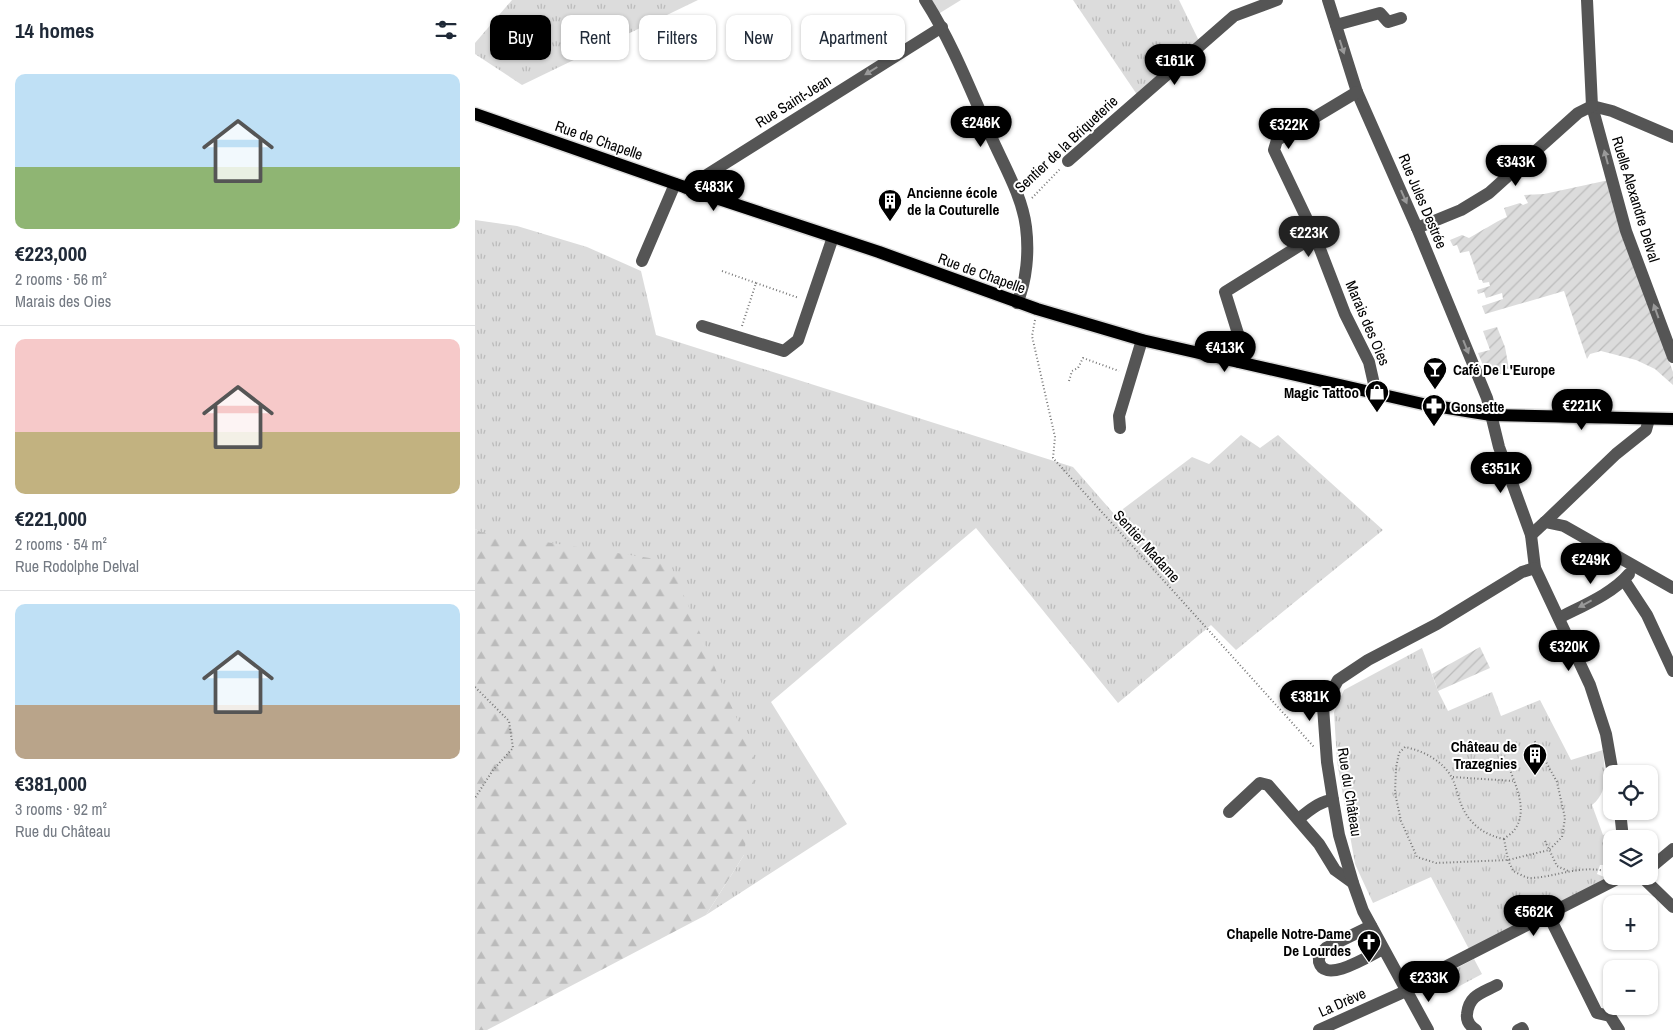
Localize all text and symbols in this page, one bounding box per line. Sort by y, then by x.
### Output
chip: Buy [490,15,551,60]
chip: Rent [561,15,629,60]
chip: Filters [639,15,716,60]
chip: New [726,15,791,60]
chip: Apartment [801,15,905,60]
text: 14 homes [15,16,94,45]
icon: filters [432,16,460,44]
one-way arrow [1339,39,1347,54]
pin: €161K [1140,44,1210,86]
text: €161K [1156,49,1194,71]
one-way arrow [865,66,878,76]
street label: Rue Saint-Jean [751,69,835,133]
street label: Sentier de la Briqueterie [1010,91,1122,197]
icon: home [193,106,283,196]
pin: €246K [946,106,1016,148]
pin: €322K [1254,108,1324,150]
text: €246K [962,111,1000,133]
text: €322K [1270,113,1308,135]
street label: Rue de Chapelle [552,115,646,165]
street label: Ruelle Alexandre Delval [1607,133,1665,265]
pin: €343K [1481,144,1551,187]
street label: Rue Jules Destrée [1394,150,1452,252]
text: €343K [1497,150,1535,172]
one-way arrow [1602,150,1610,165]
pin: €483K [679,170,749,212]
text: €483K [695,175,733,197]
place label: Ancienne école de la Couturelle [907,182,999,220]
building icon: Ancienne école de la Couturelle [877,188,903,222]
one-way arrow [1400,190,1408,204]
pin: €223K [1274,216,1344,258]
text: €223K [1290,221,1328,243]
text: €223,000 [15,239,87,268]
street label: Rue de Chapelle [935,247,1029,299]
text: 2 rooms · 56 m² [15,268,107,290]
street label: Marais des Oies [1341,277,1395,369]
text: Marais des Oies [15,290,111,312]
one-way arrow [1652,304,1659,319]
pin: €413K [1190,330,1260,373]
text: €413K [1206,336,1244,358]
one-way arrow [1462,340,1470,354]
bar icon: Café De L'Europe [1422,356,1448,390]
place label: Café De L'Europe [1453,359,1555,380]
icon: home [193,372,283,462]
shop icon: Magic Tattoo [1364,379,1390,413]
place label: Magic Tattoo [1284,382,1359,403]
pin: €221K [1547,388,1617,431]
pharmacy icon: Gonsette [1421,393,1447,427]
text: €221K [1563,394,1601,416]
place label: Gonsette [1451,396,1504,417]
pin: €351K [1466,452,1536,494]
text: €351K [1482,457,1520,479]
text: €221,000 [15,504,87,533]
street label: Sentier Madame [1109,505,1185,587]
text: 2 rooms · 54 m² [15,533,107,555]
pin: €249K [1556,542,1626,585]
text: €249K [1572,548,1610,570]
text: Rue Rodolphe Delval [15,555,139,577]
one-way arrow [1578,600,1592,609]
pin: €320K [1534,630,1604,672]
text: €320K [1550,635,1588,657]
icon: home [193,637,283,727]
pin: €381K [1275,680,1345,722]
text: €381K [1291,685,1329,707]
place label: Château de Trazegnies [1451,736,1517,774]
building icon: Château de Trazegnies [1522,742,1548,776]
street label: Rue du Château [1333,746,1367,838]
map controls [1603,765,1658,1015]
button: locate [1603,765,1658,820]
text: €381,000 [15,769,87,798]
text: 3 rooms · 92 m² [15,798,107,820]
text: Rue du Château [15,820,111,842]
button: layers [1603,830,1658,885]
pin: €562K [1499,894,1569,937]
button: + [1603,895,1658,950]
text: €562K [1515,900,1553,922]
place label: Chapelle Notre-Dame De Lourdes [1227,923,1351,961]
church icon: Chapelle Notre-Dame De Lourdes [1356,929,1382,963]
pin: €233K [1394,960,1464,1003]
button: − [1603,960,1658,1015]
text: €233K [1410,966,1448,988]
street label: La Drève [1315,982,1369,1022]

